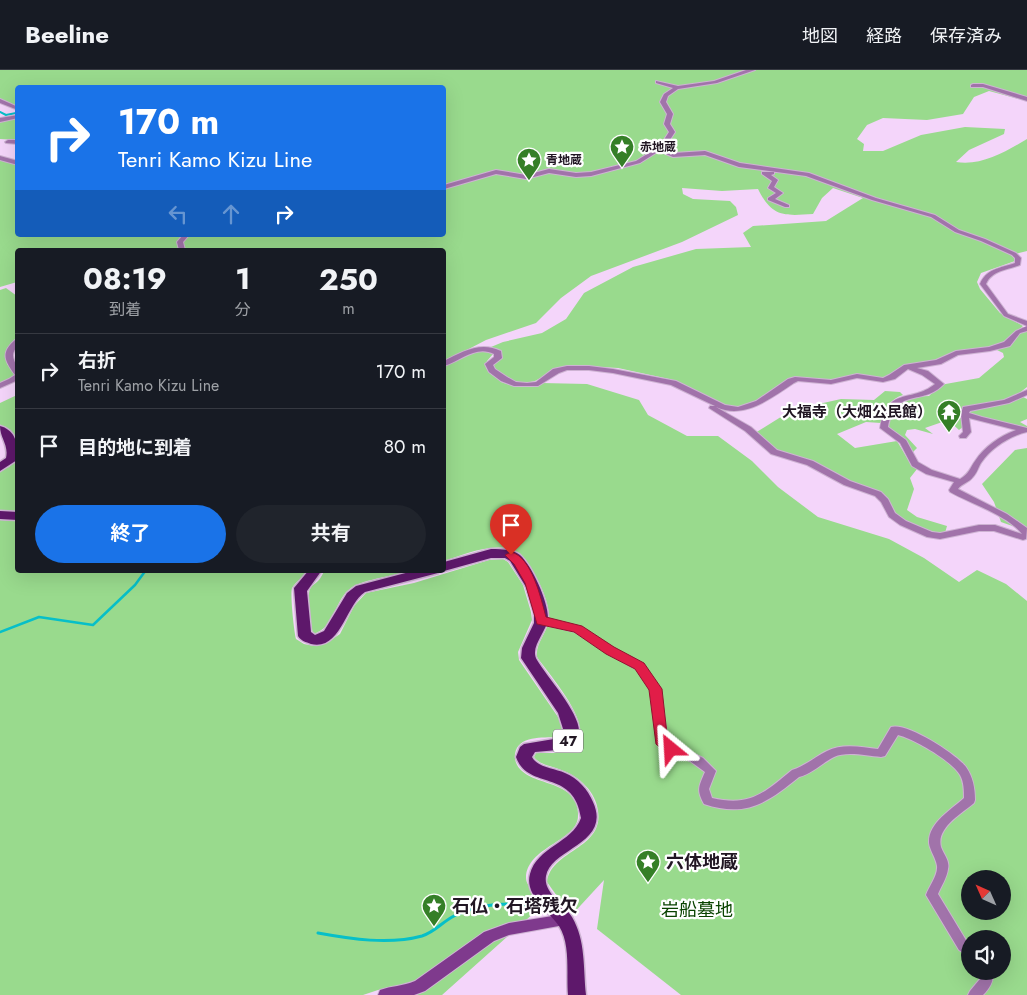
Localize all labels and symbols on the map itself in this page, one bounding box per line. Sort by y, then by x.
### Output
place icon: 赤地蔵 [609,134,635,168]
place label: 赤地蔵 [640,138,676,156]
place icon: 青地蔵 [516,147,542,181]
place label: 青地蔵 [546,151,582,169]
temple icon: 大福寺（大畑公民館） [936,399,962,433]
place label: 大福寺（大畑公民館） [782,401,932,423]
pin [490,504,532,555]
position arrow [644,722,696,774]
road number: 47 [553,729,583,752]
place icon: 六体地蔵 [635,849,661,883]
place label: 六体地蔵 [666,849,738,875]
north arrow [961,870,1011,920]
place icon: 石仏・石塔残欠 [421,893,447,927]
place label: 石仏・石塔残欠 [452,893,578,919]
park label: 岩船墓地 [661,897,733,923]

